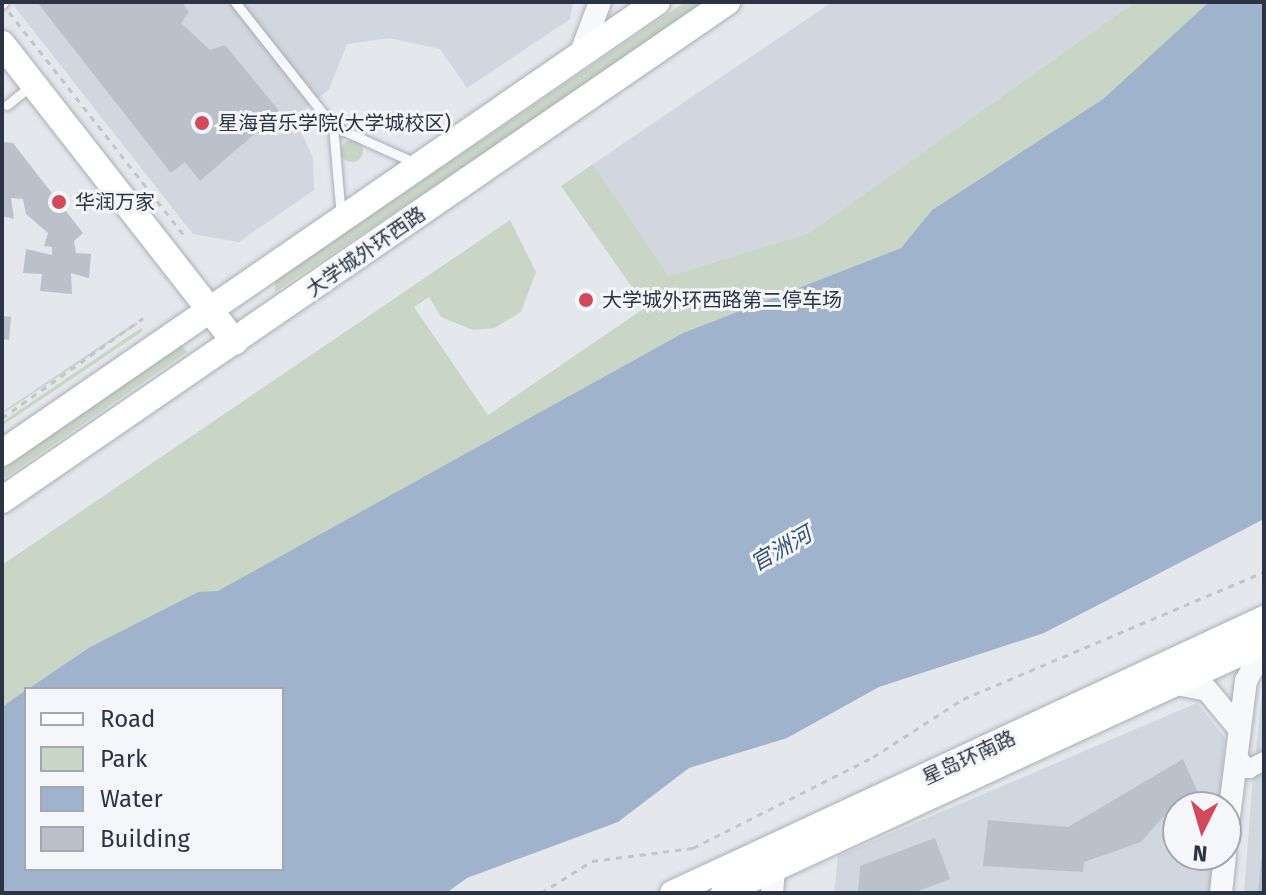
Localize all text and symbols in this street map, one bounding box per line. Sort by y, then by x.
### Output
place label: 星海音乐学院(大学城校区) [218,111,451,135]
marker: 星海音乐学院(大学城校区) [193,114,211,132]
place label: 华润万家 [75,190,155,214]
marker: 华润万家 [50,193,68,211]
street label: 大学城外环西路 [302,202,430,302]
place label: 大学城外环西路第二停车场 [602,288,842,312]
marker: 大学城外环西路第二停车场 [577,291,595,309]
water label: 官洲河 [746,521,816,577]
legend [24,687,284,871]
text: Road [100,705,155,733]
street label: 星岛环南路 [919,726,1019,790]
text: Park [100,745,147,773]
text: Water [100,785,163,813]
north arrow [1162,791,1242,871]
text: Building [100,825,190,853]
text: N [1192,839,1208,867]

